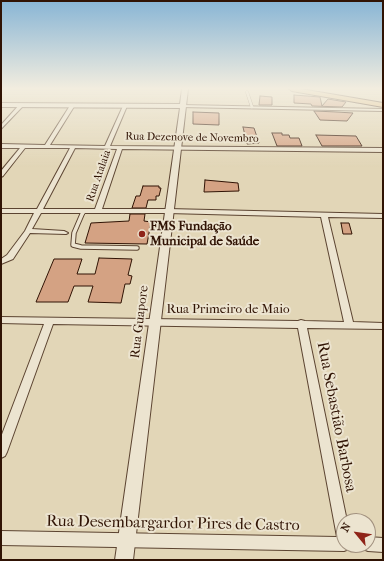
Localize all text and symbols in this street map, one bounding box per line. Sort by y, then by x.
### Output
street label: Rua Dezenove de Novembro [125,130,259,146]
street label: Rua Atalaia [84,148,114,204]
place label: FMS Fundação Municipal de Saúde [150,219,259,250]
marker: FMS Fundação Municipal de Saúde [137,229,147,239]
street label: Rua Guapore [128,285,152,359]
street label: Rua Primeiro de Maio [167,302,289,318]
street label: Rua Sebastião Barbosa [312,340,360,494]
street label: Rua Desembargardor Pires de Castro [46,512,300,536]
north arrow [336,513,376,553]
text: N [338,521,354,534]

